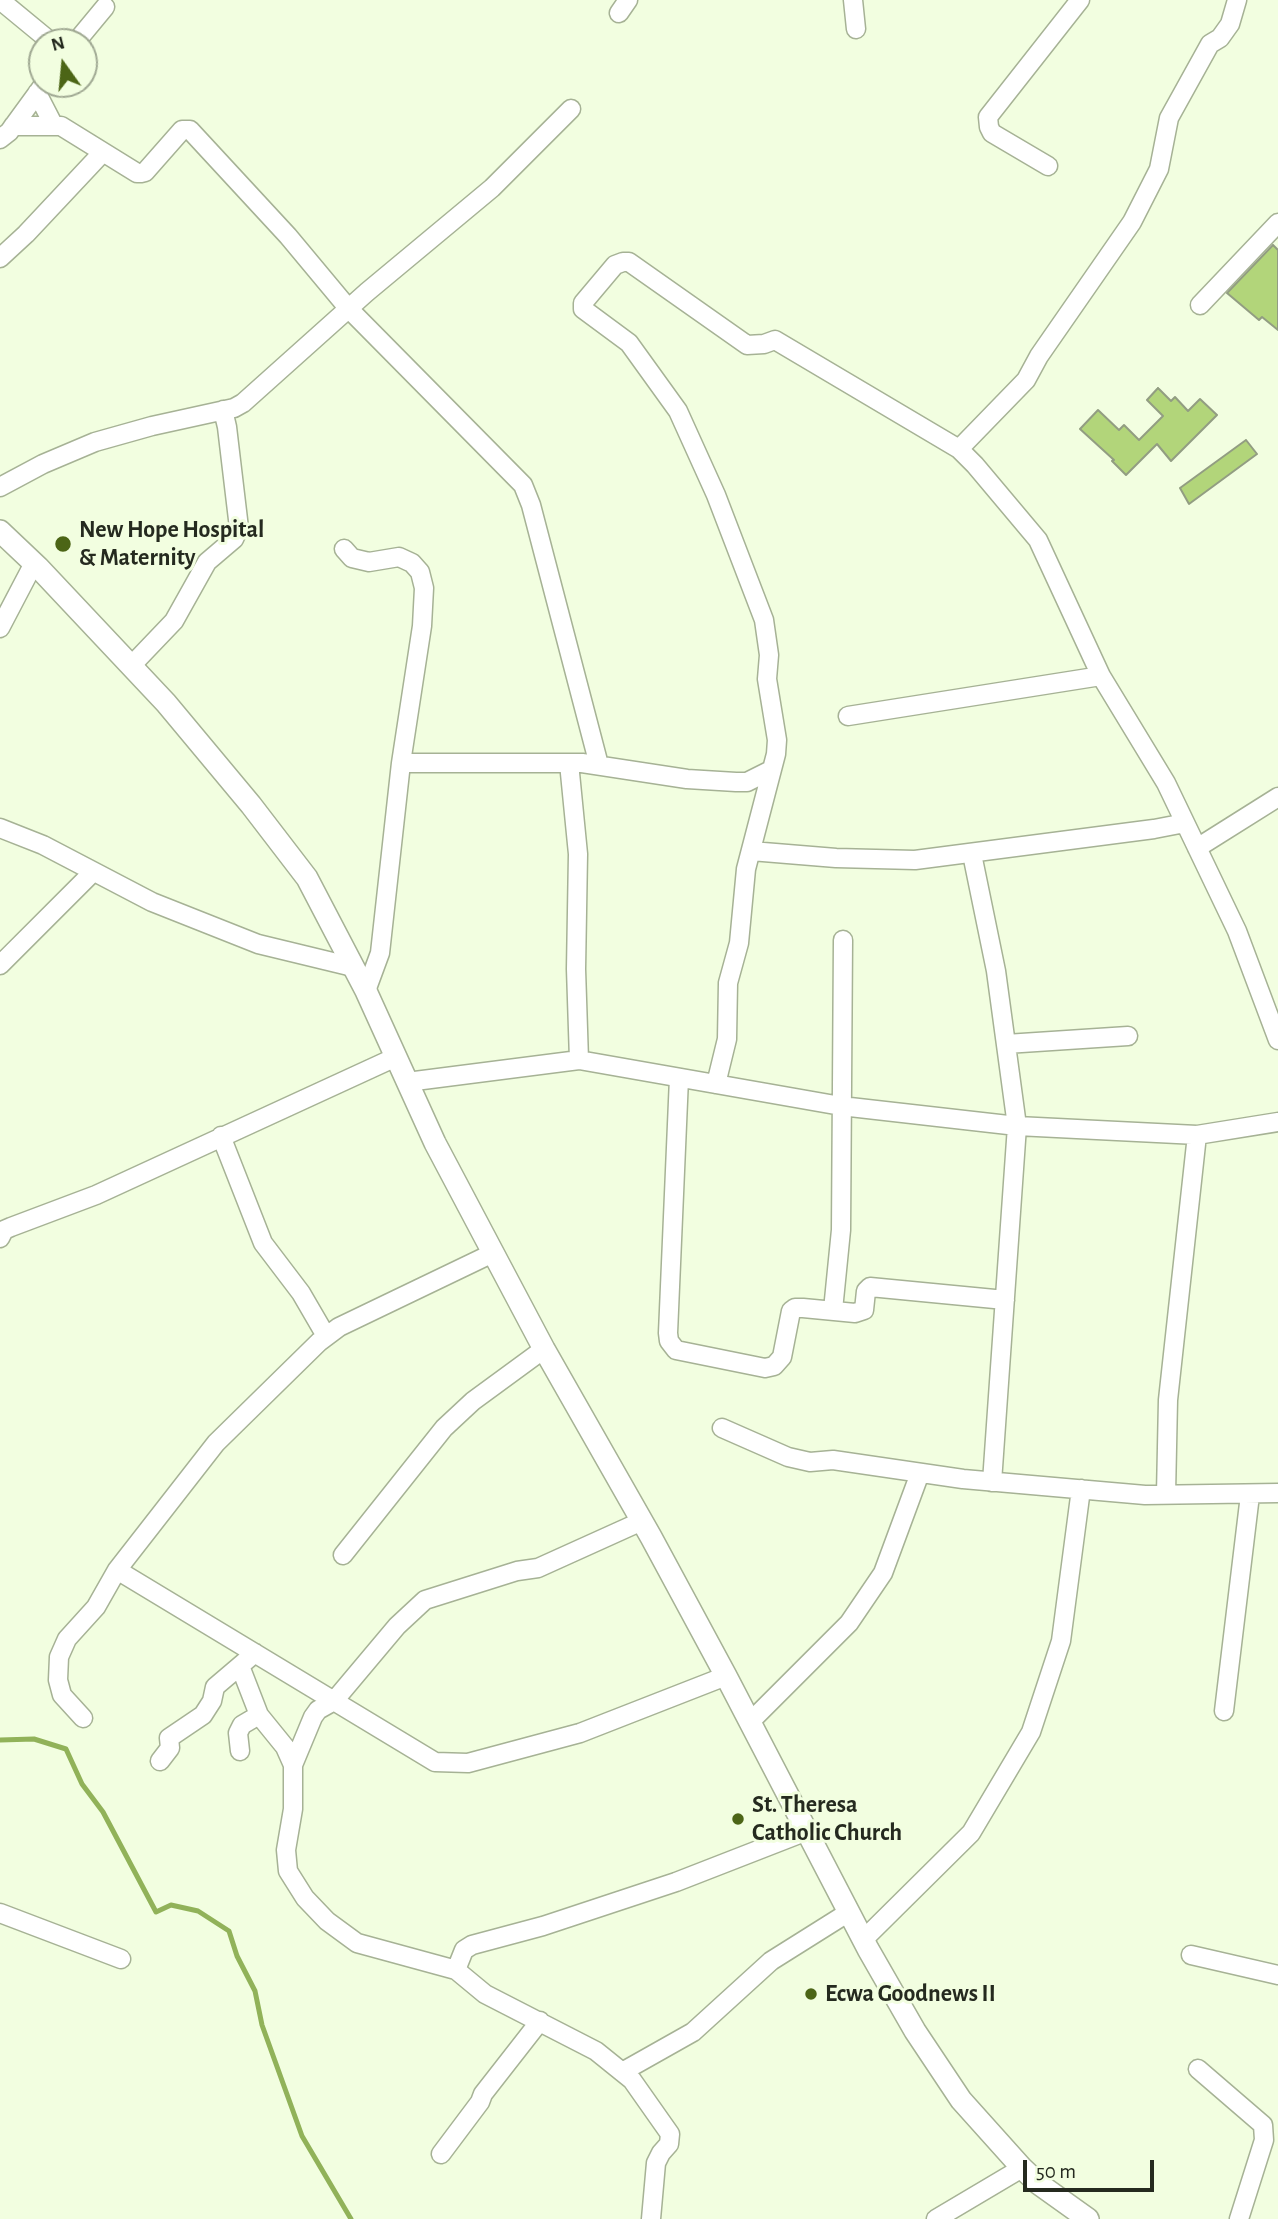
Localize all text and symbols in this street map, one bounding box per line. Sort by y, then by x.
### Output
north arrow [28,28,98,98]
text: N [49,33,67,55]
place label: New Hope Hospital & Maternity [79,516,264,572]
marker: New Hope Hospital & Maternity [53,534,73,554]
place label: St. Theresa Catholic Church [752,1791,902,1847]
marker: St. Theresa Catholic Church [730,1811,746,1827]
place label: Ecwa Goodnews II [825,1980,996,2008]
marker: Ecwa Goodnews II [803,1986,819,2002]
scale bar [1026,2146,1157,2190]
text: 50 m [1036,2161,1076,2182]

